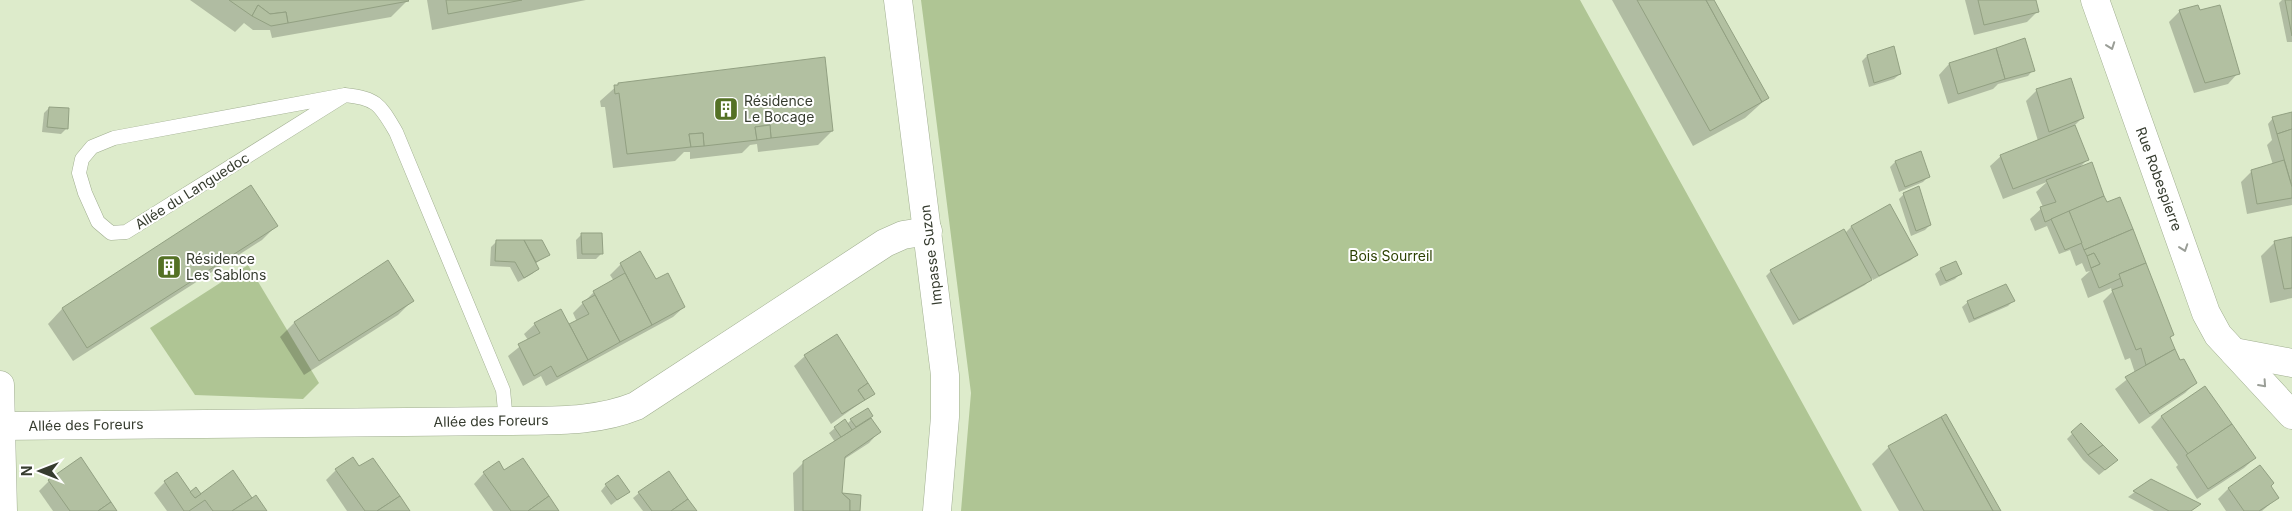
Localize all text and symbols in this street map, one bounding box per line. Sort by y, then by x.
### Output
one-way arrow [2105,41,2115,50]
place label: Résidence Le Bocage [744,92,814,125]
building icon: Résidence Le Bocage [713,96,739,122]
street label: Rue Robespierre [2133,124,2186,233]
street label: Allée du Languedoc [131,149,252,233]
street label: Impasse Suzon [916,204,945,306]
one-way arrow [2178,243,2188,252]
park label: Bois Sourreil [1349,247,1433,264]
place label: Résidence Les Sablons [186,250,266,283]
building icon: Résidence Les Sablons [156,254,182,280]
one-way arrow [2257,378,2266,387]
street label: Allée des Foreurs [433,411,549,430]
street label: Allée des Foreurs [28,415,144,434]
north arrow [15,446,65,496]
text: N [18,466,35,476]

